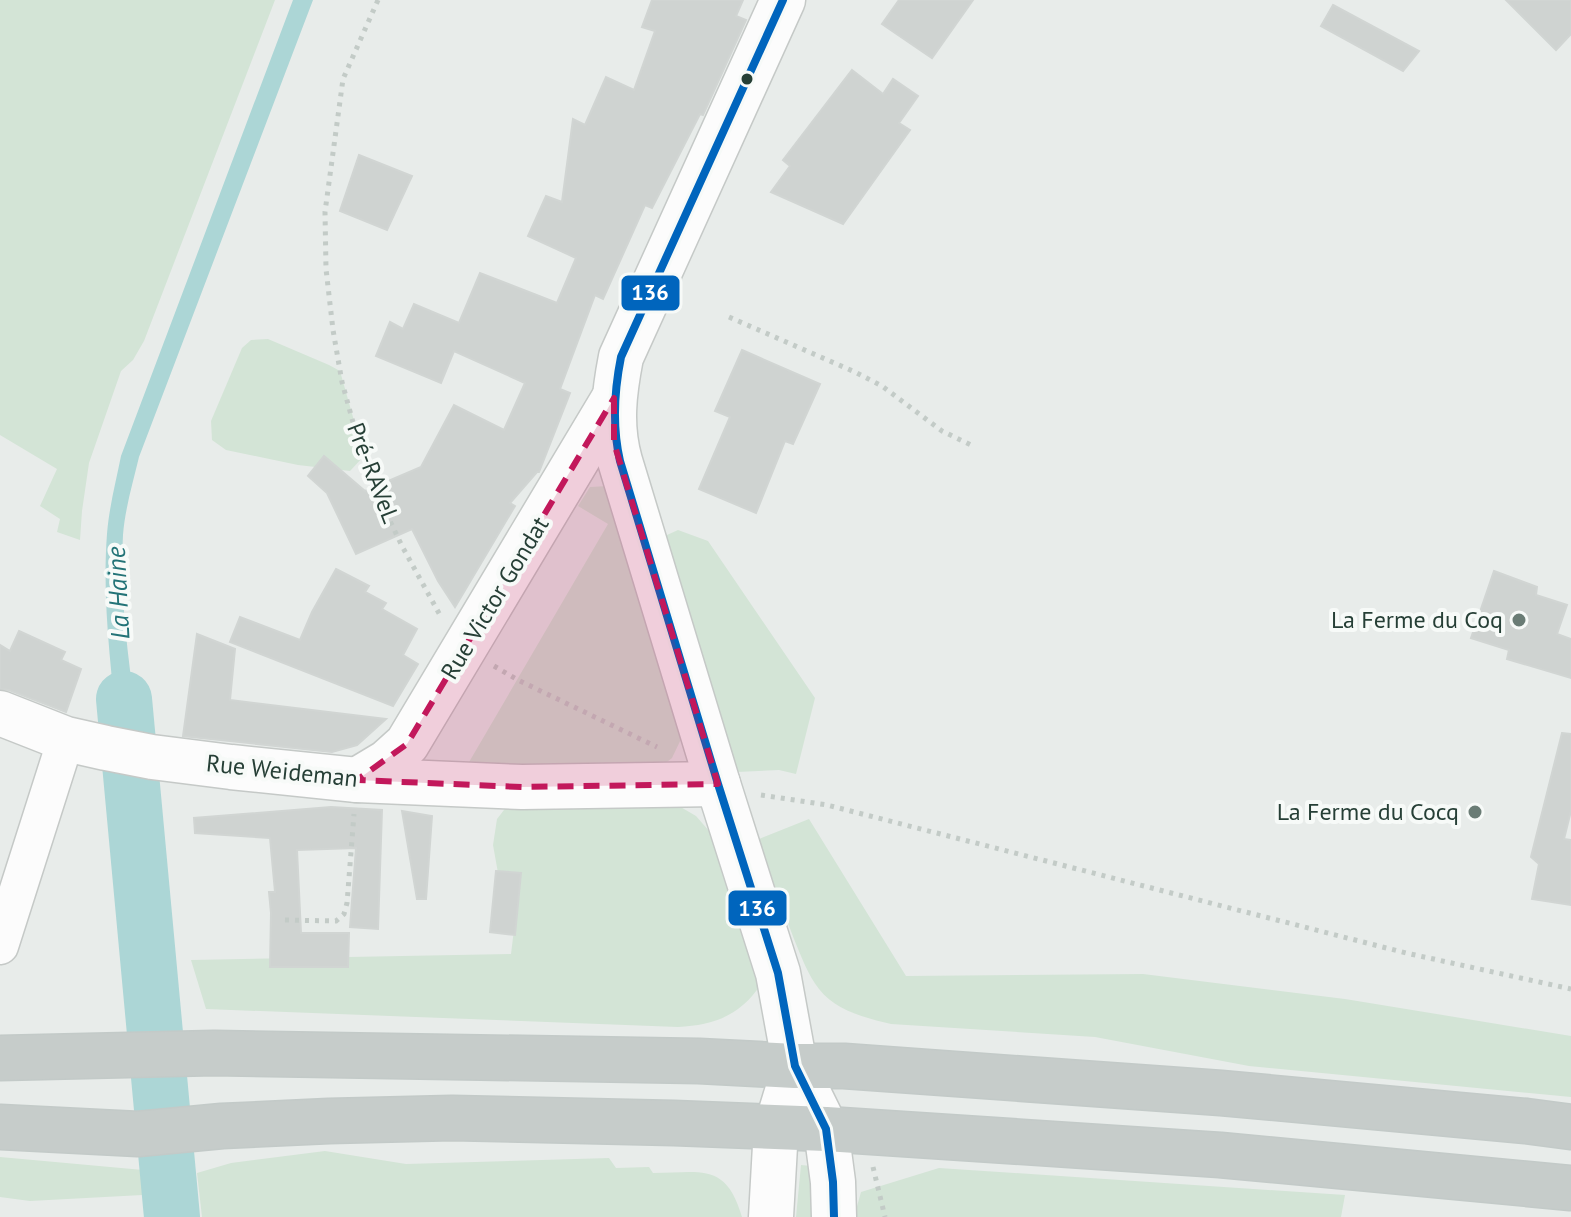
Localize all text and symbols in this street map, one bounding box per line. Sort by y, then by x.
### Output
unlabelled marker [739,71,755,87]
line badge: 136 [620,274,681,312]
text: 136 [631,278,669,306]
street label: Pré-RAVeL [340,418,407,527]
street label: Rue Victor Gondat [434,511,555,685]
water label: La Haine [99,546,136,640]
place label: La Ferme du Coq [1331,604,1503,635]
marker: La Ferme du Coq [1510,611,1528,629]
street label: Rue Weideman [205,747,359,794]
place label: La Ferme du Cocq [1277,796,1459,827]
marker: La Ferme du Cocq [1466,803,1484,821]
line badge: 136 [727,889,788,927]
text: 136 [738,894,776,922]

